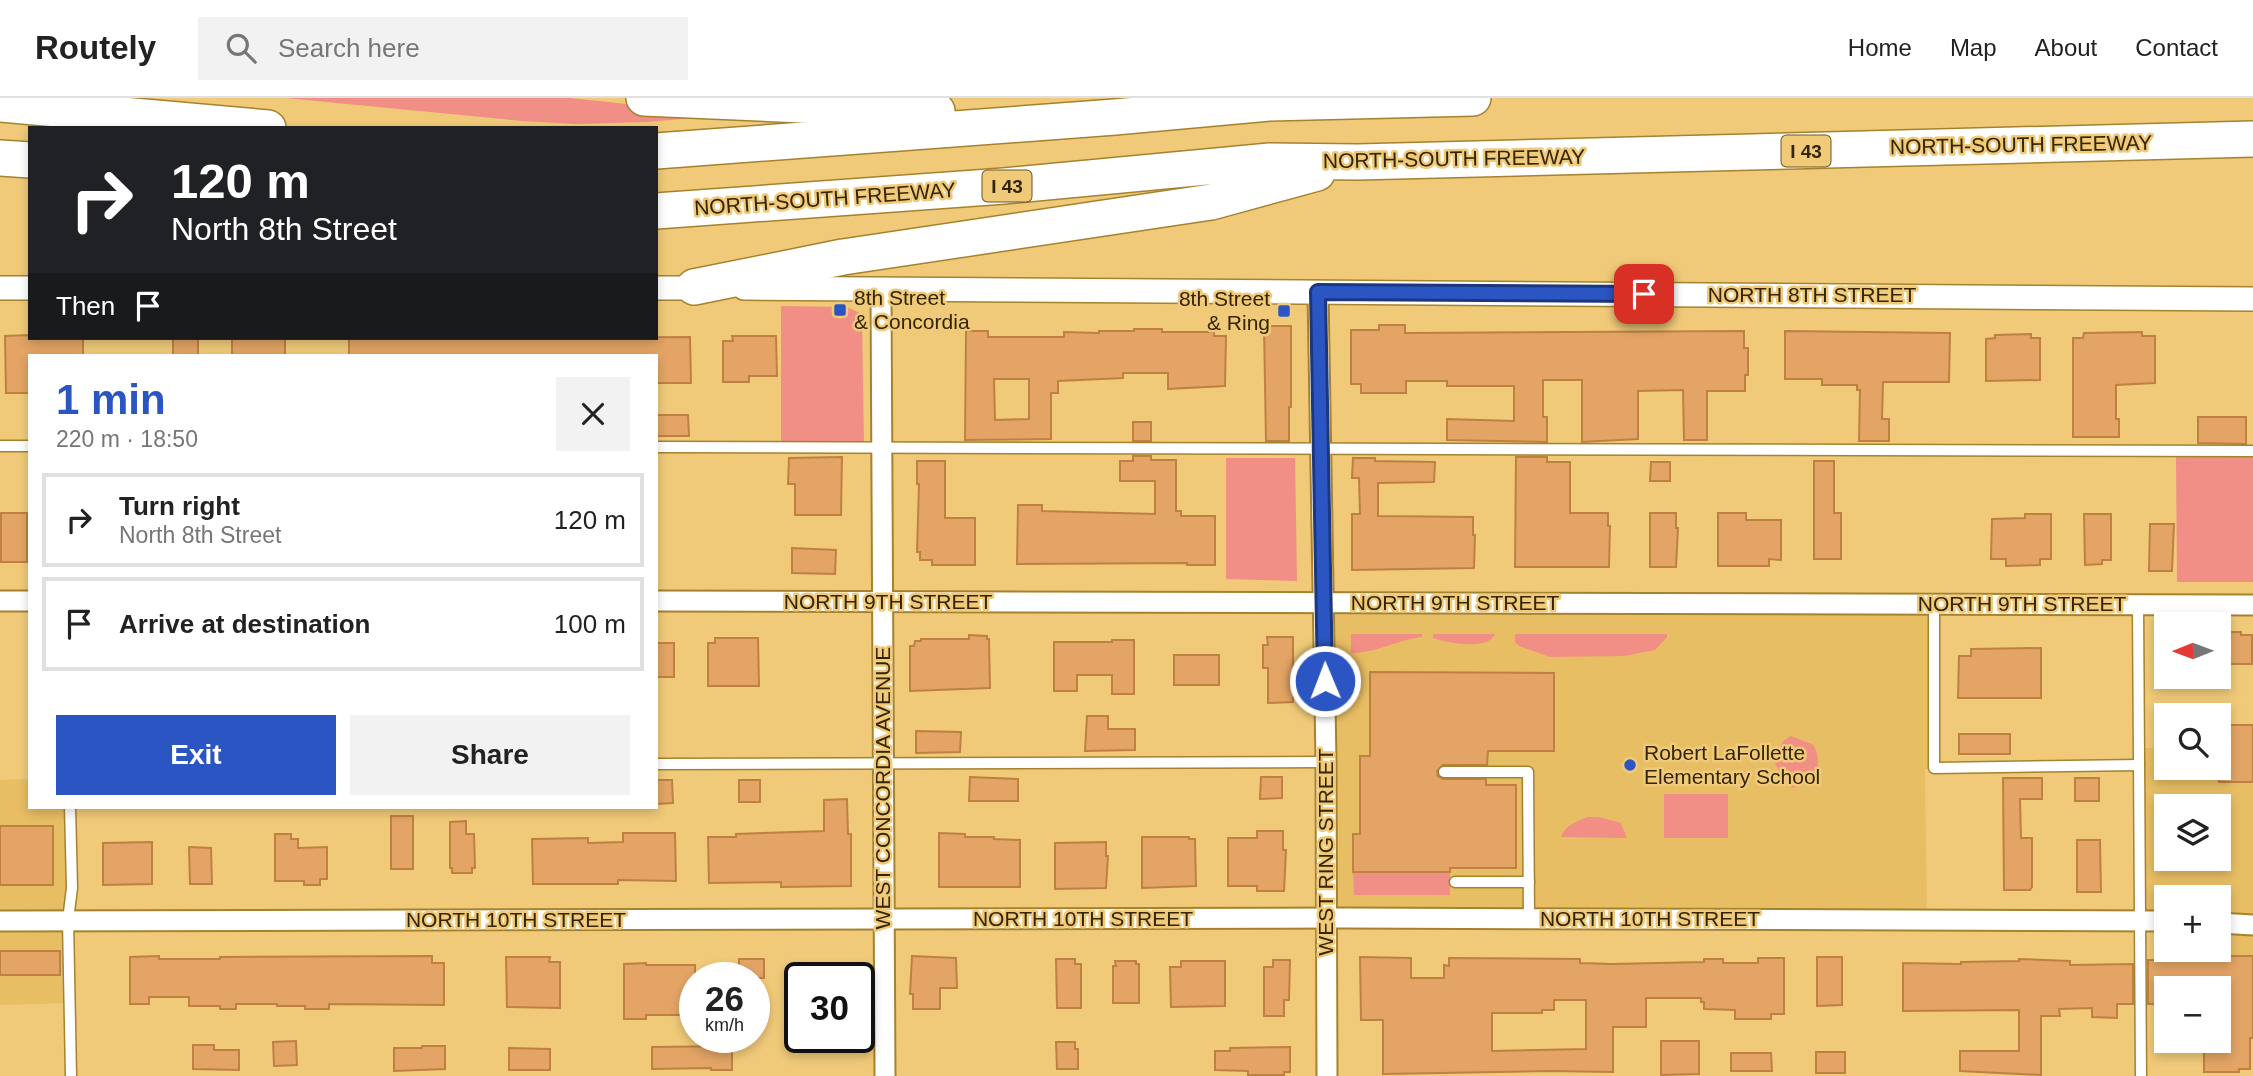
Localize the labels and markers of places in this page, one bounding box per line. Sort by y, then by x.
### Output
pin [1614,264,1674,324]
place label: 8th Street & Concordia [854,286,970,333]
place label: 8th Street & Ring [1179,287,1270,334]
marker: 8th Street & Concordia [832,302,848,318]
marker: 8th Street & Ring [1276,303,1292,319]
place label: Robert LaFollette Elementary School [1644,741,1820,788]
marker: Robert LaFollette Elementary School [1622,757,1638,773]

